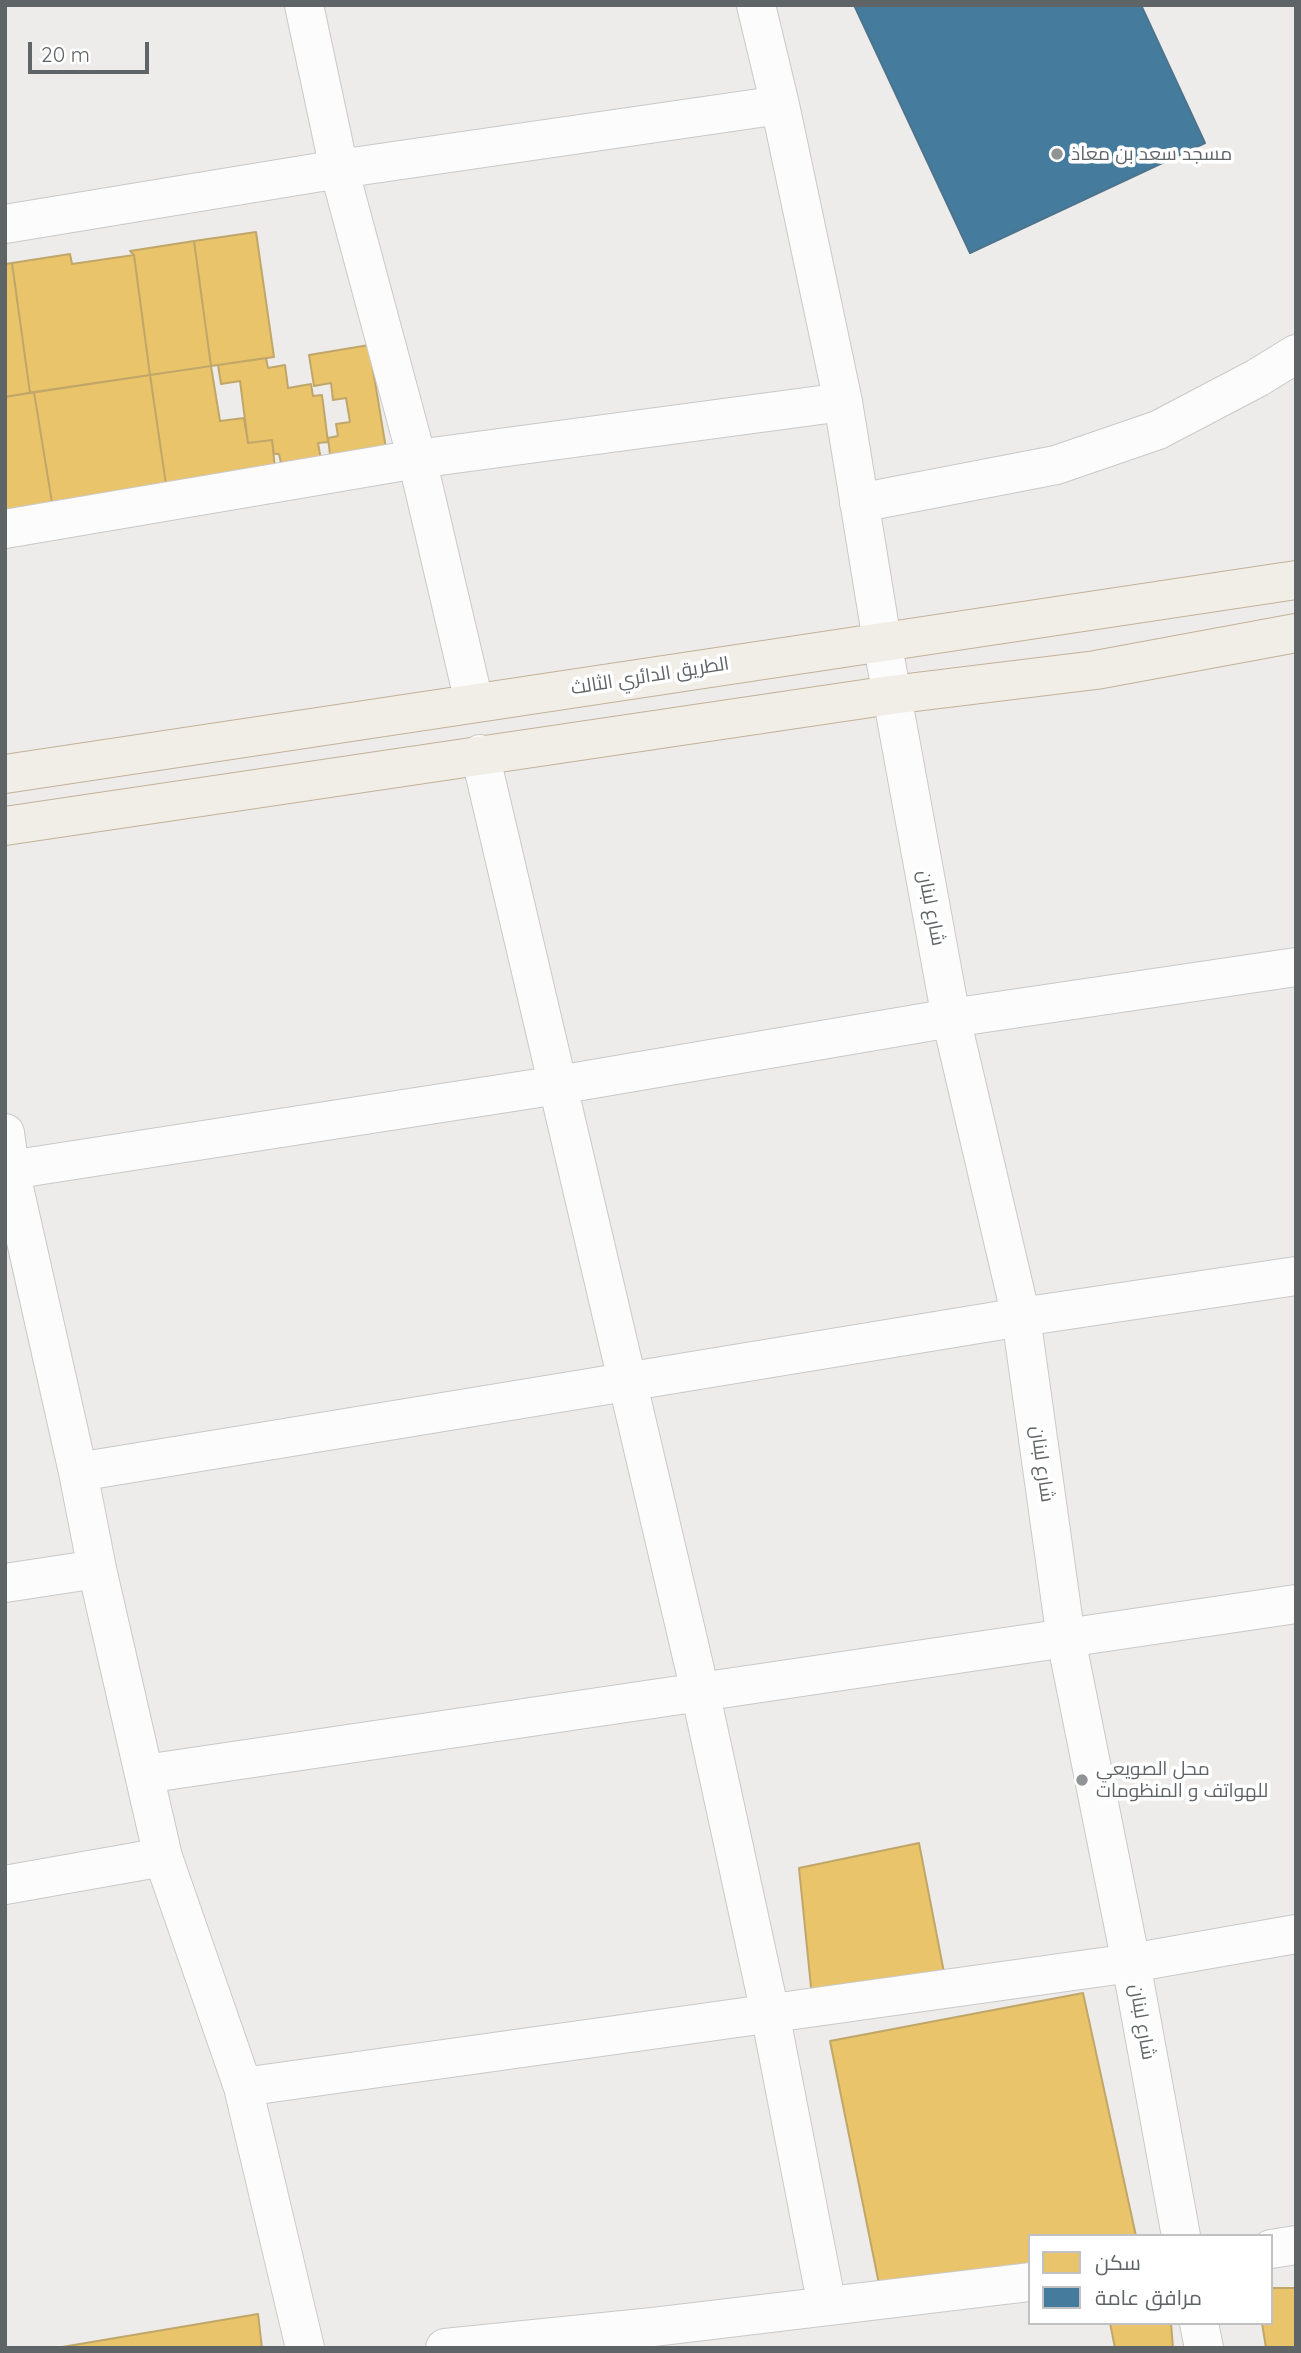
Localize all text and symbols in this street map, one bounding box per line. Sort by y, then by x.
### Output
scale bar [32,28,152,72]
text: 20 m [41,41,90,67]
place label: مسجد سعد بن معاذ [1071,143,1232,165]
marker: مسجد سعد بن معاذ [1049,146,1065,162]
street label: الطريق الدائري الثالث [569,652,731,700]
street label: شارع لبنان [912,868,950,948]
street label: شارع لبنان [1025,1424,1059,1504]
place label: محل الصويعي للهواتف و المنظومات [1096,1758,1268,1802]
marker: محل الصويعي للهواتف و المنظومات [1074,1772,1090,1788]
street label: شارع لبنان [1124,1982,1160,2062]
legend [1028,2234,1273,2325]
text: سكن [1095,2249,1141,2275]
text: مرافق عامة [1095,2284,1202,2310]

